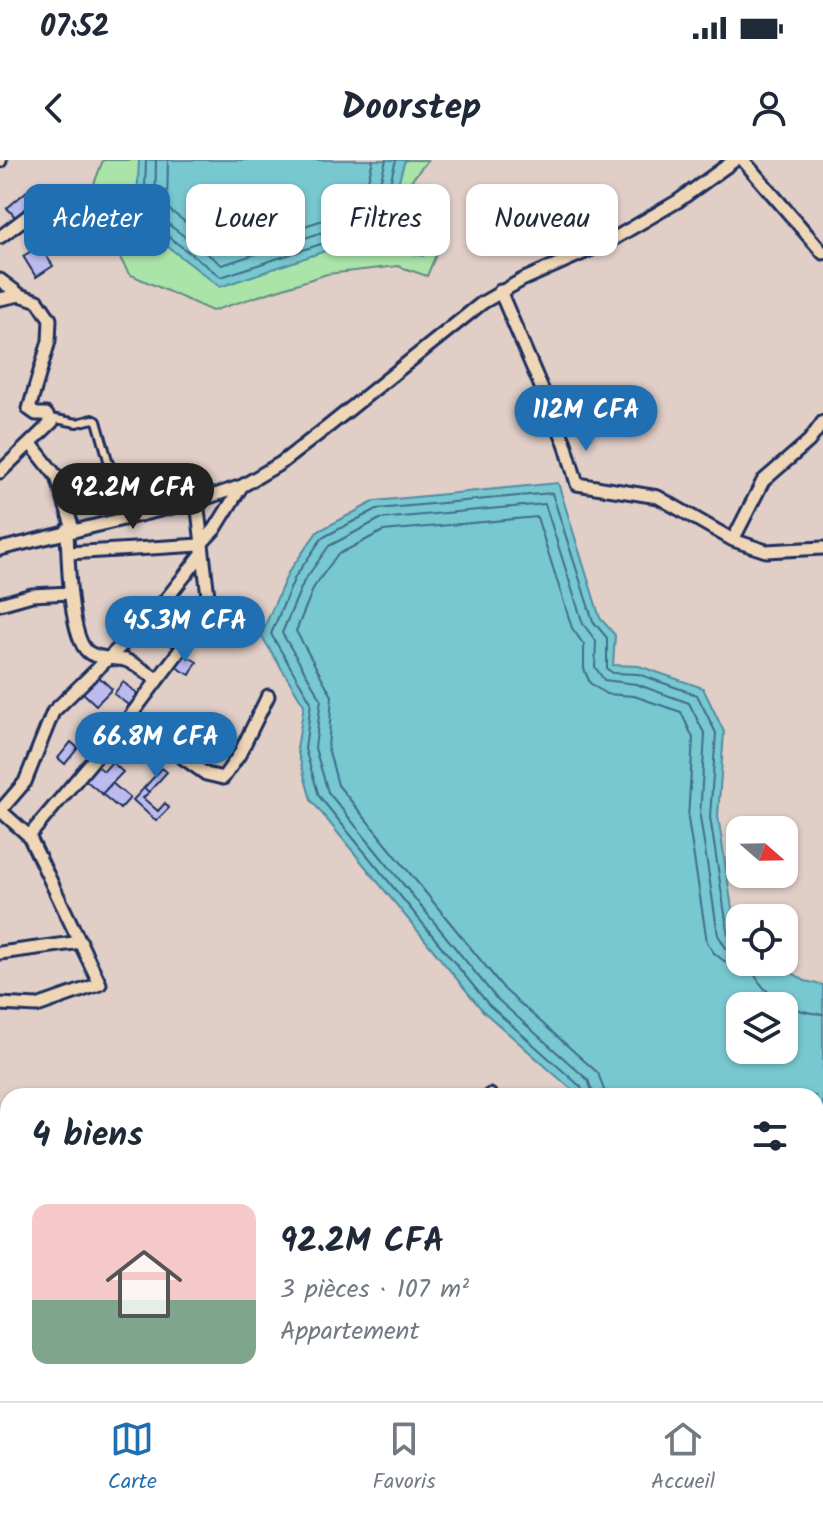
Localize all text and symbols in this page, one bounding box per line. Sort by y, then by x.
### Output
text: 07:52 [40,4,110,52]
text: Doorstep [342,80,481,137]
icon: back [32,86,76,130]
icon: person [747,86,791,130]
chip: Acheter [24,184,170,256]
chip: Louer [186,184,305,256]
chip: Filtres [321,184,450,256]
chip: Nouveau [466,184,618,256]
pin: 112M CFA [503,385,669,453]
text: 112M CFA [532,390,640,432]
pin: 92.2M CFA [41,463,225,531]
text: 92.2M CFA [70,468,196,510]
pin: 45.3M CFA [93,596,277,664]
text: 45.3M CFA [123,601,247,643]
pin: 66.8M CFA [64,712,248,780]
text: 66.8M CFA [93,717,219,759]
north arrow [726,816,798,888]
map controls [726,816,798,1064]
button: locate [726,904,798,976]
button: layers [726,992,798,1064]
text: 4 biens [32,1109,143,1163]
icon: filters [748,1114,792,1158]
text: 92.2M CFA [280,1215,445,1269]
icon: home [96,1236,192,1332]
text: 3 pièces · 107 m² [280,1269,469,1311]
text: Appartement [280,1311,420,1353]
tab: Carte [108,1417,157,1500]
tab: Favoris [373,1417,436,1500]
tab: Accueil [651,1417,715,1500]

